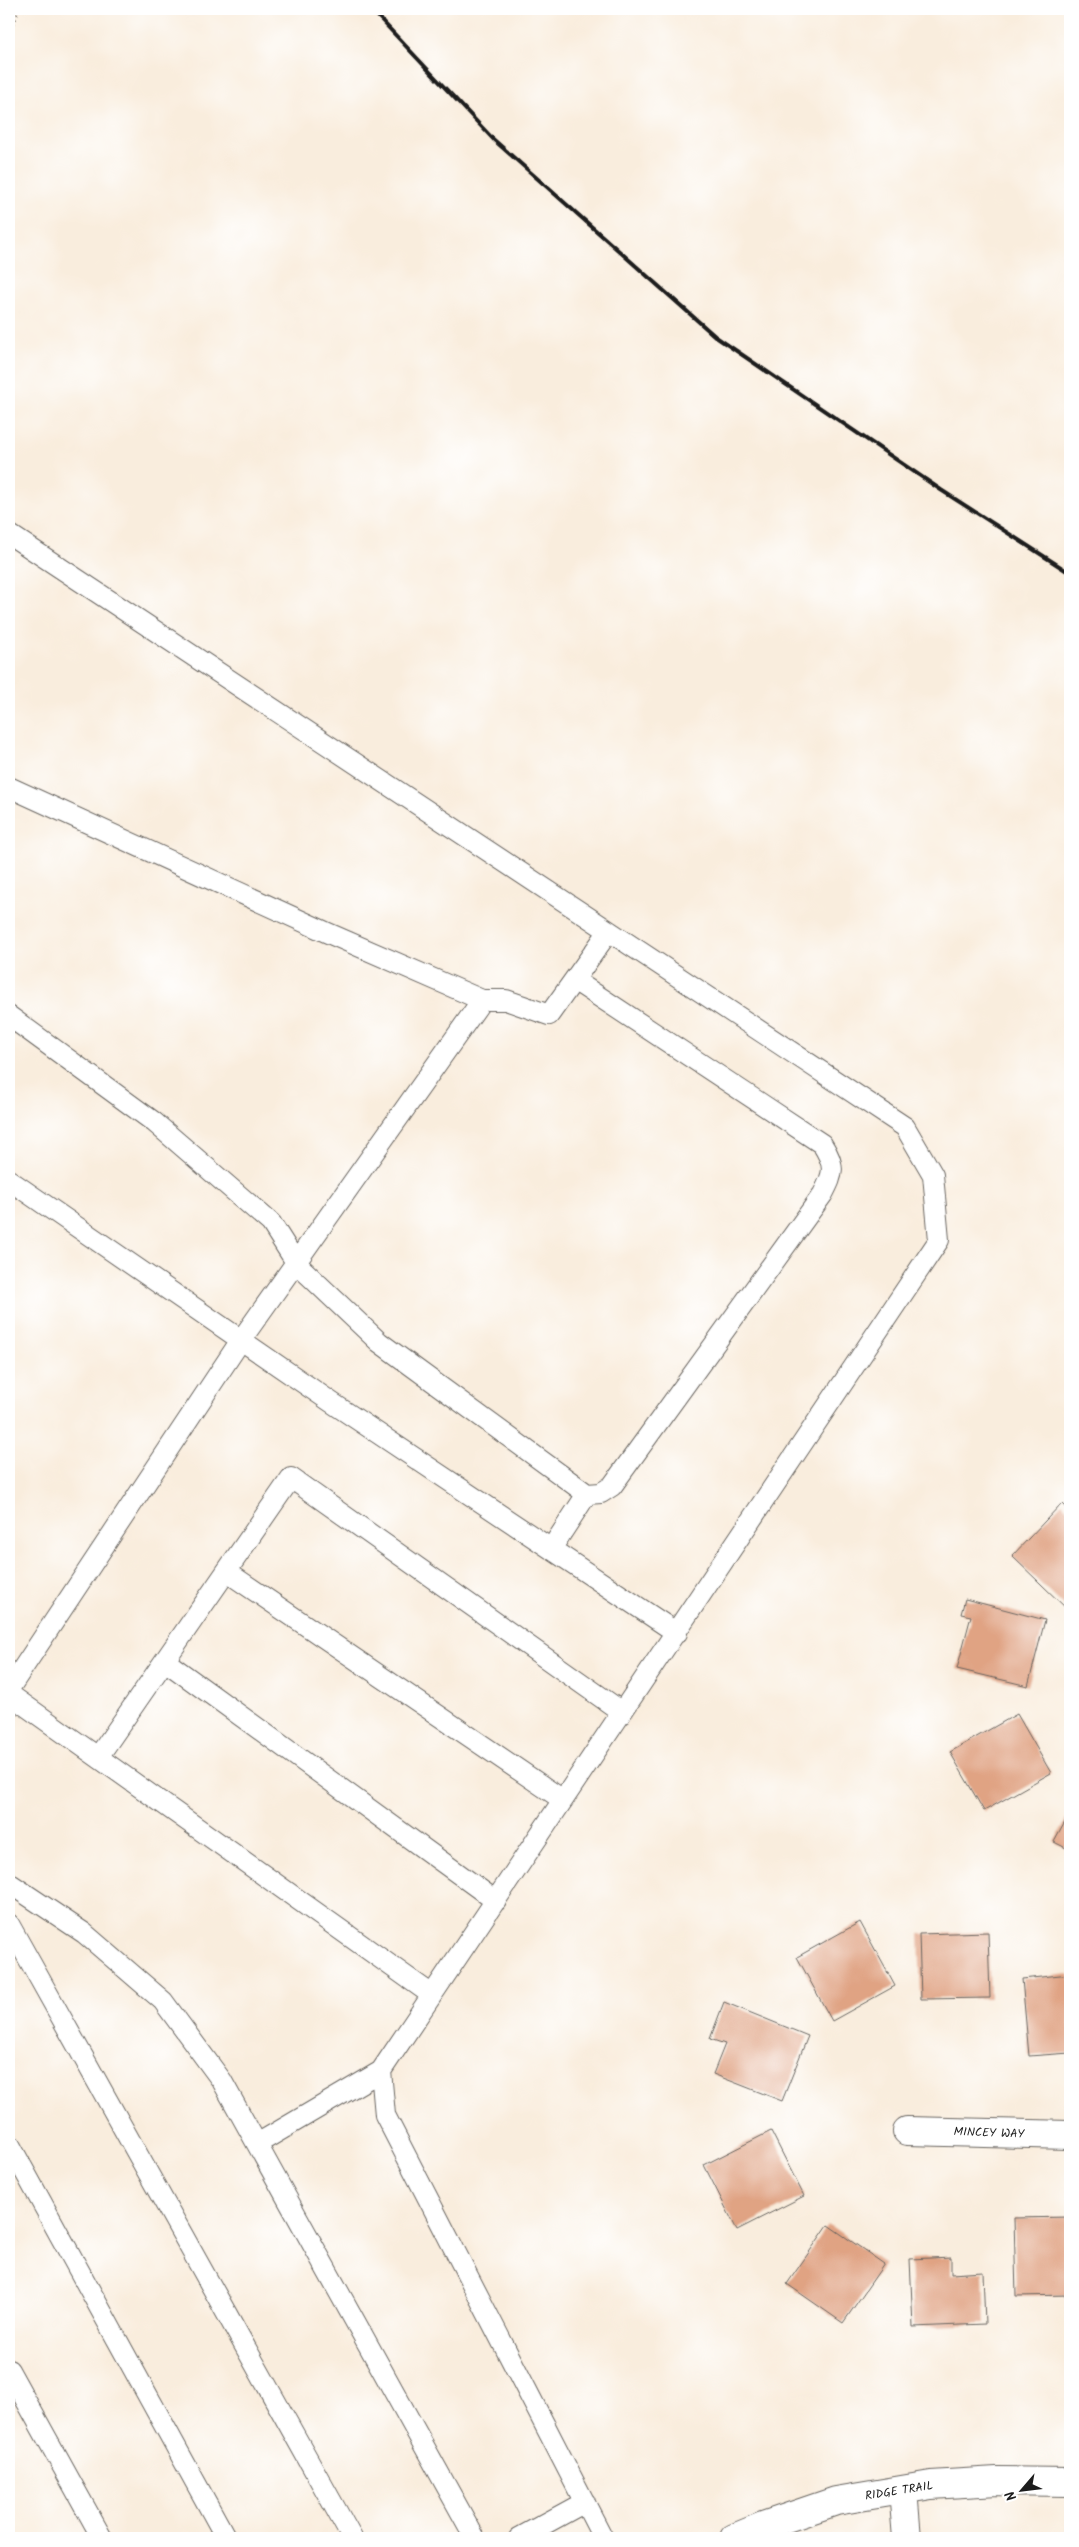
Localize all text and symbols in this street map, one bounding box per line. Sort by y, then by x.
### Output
street label: MINCEY WAY [953,2122,1026,2144]
north arrow [996,2464,1046,2514]
street label: RIDGE TRAIL [864,2476,934,2506]
text: N [1000,2486,1023,2505]

